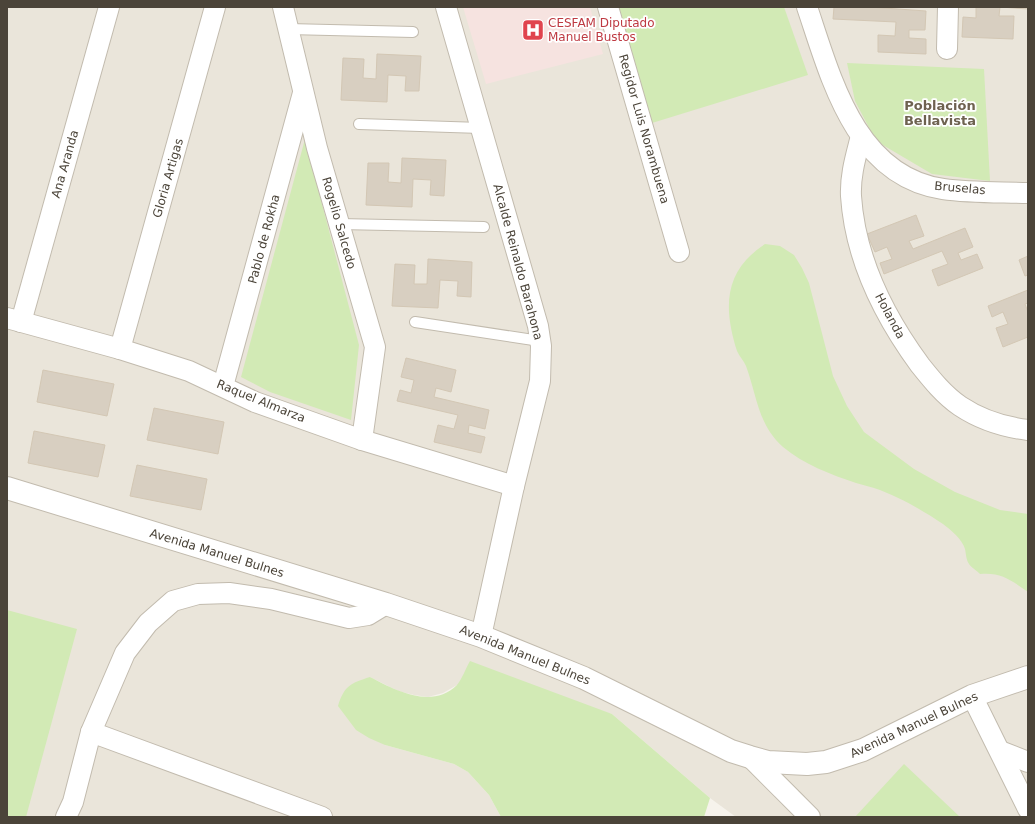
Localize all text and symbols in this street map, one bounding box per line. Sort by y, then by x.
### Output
place label: CESFAM Diputado Manuel Bustos [548,16,655,44]
hospital icon: CESFAM Diputado Manuel Bustos [520,17,546,43]
street label: Regidor Luis Norambuena [616,52,672,206]
district label: Población Bellavista [904,98,976,128]
street label: Ana Aranda [49,128,81,200]
street label: Gloria Artigas [150,137,186,219]
street label: Rogelio Salcedo [319,175,359,271]
street label: Bruselas [934,179,986,197]
street label: Alcalde Reinaldo Barahona [490,182,546,342]
street label: Pablo de Rokha [245,193,283,285]
street label: Holanda [872,291,908,341]
street label: Raquel Almarza [215,377,307,425]
street label: Avenida Manuel Bulnes [148,526,286,580]
street label: Avenida Manuel Bulnes [458,622,592,688]
street label: Avenida Manuel Bulnes [848,689,980,761]

